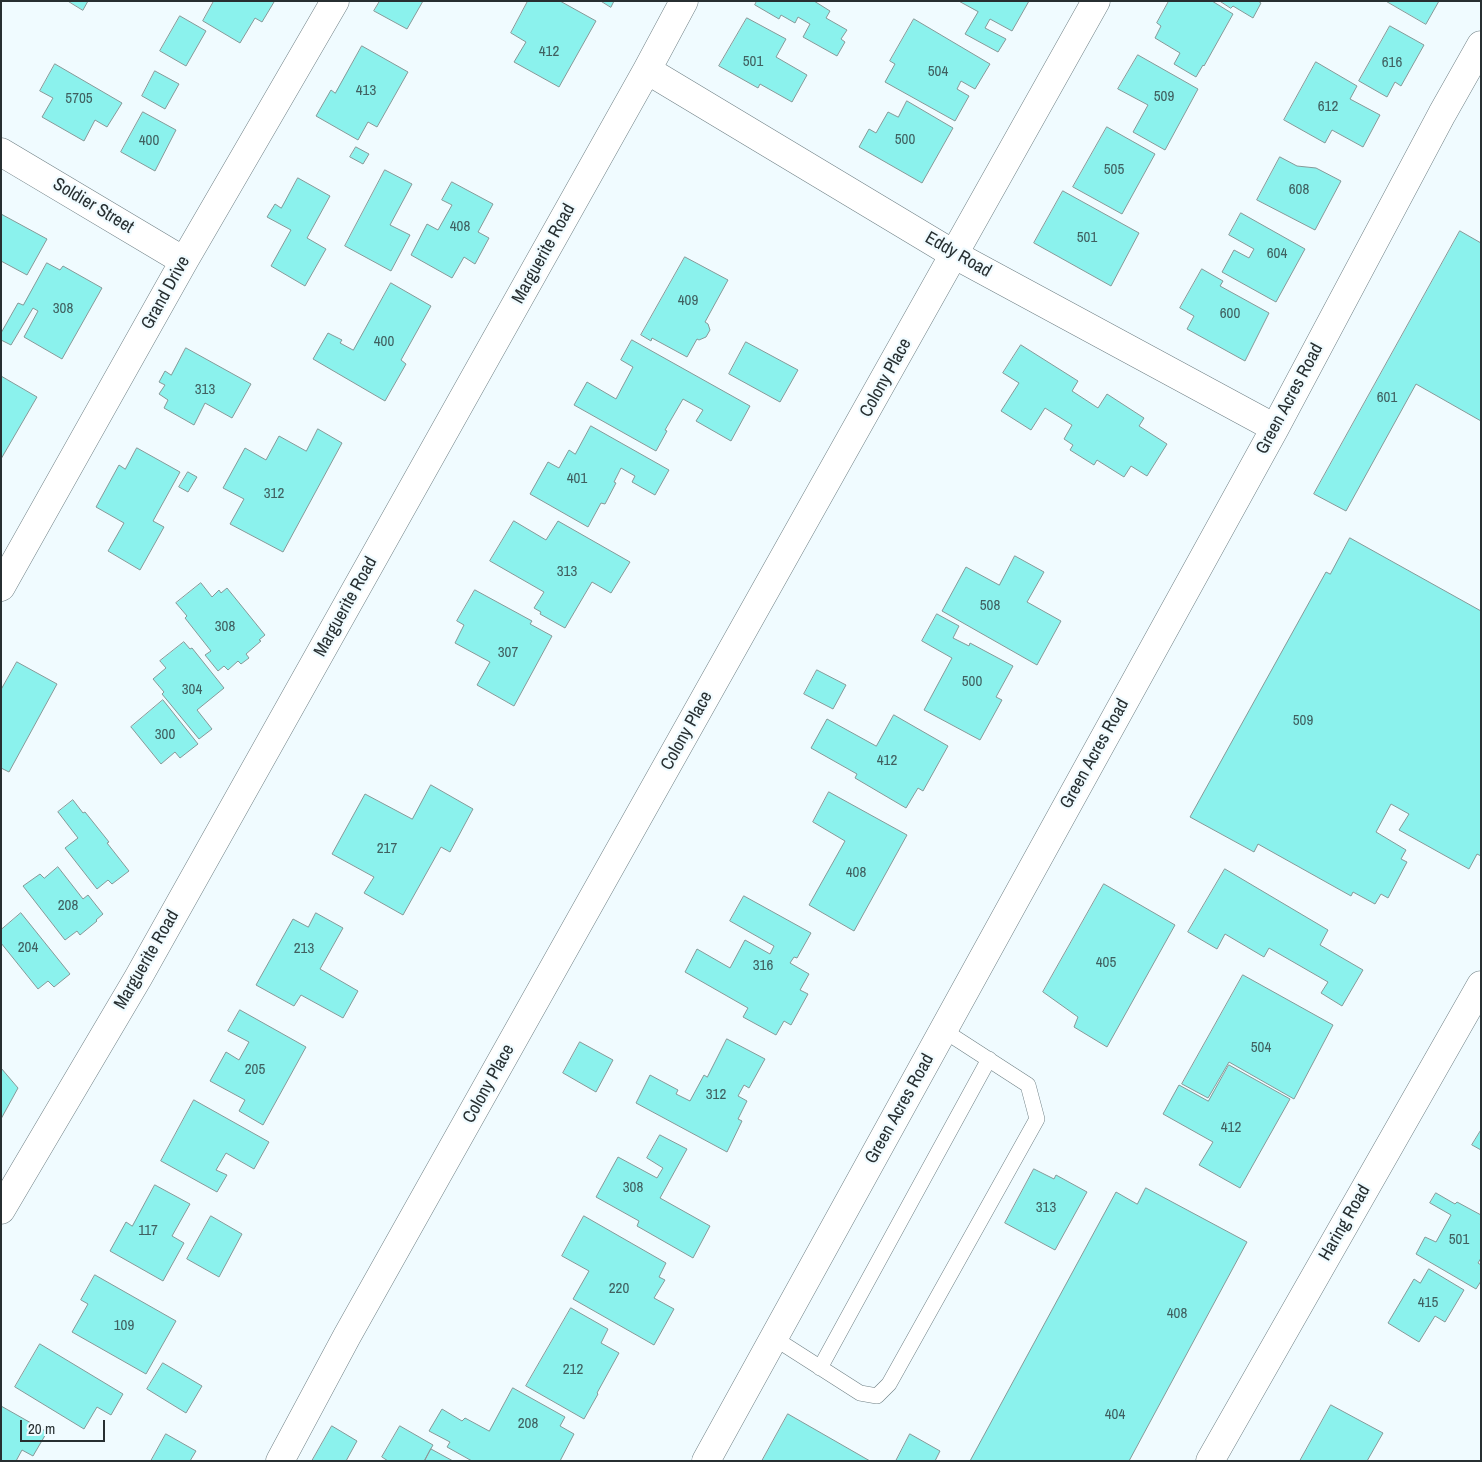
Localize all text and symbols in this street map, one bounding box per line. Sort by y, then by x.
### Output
house number: 412 [539,43,559,61]
house number: 501 [743,53,763,71]
house number: 616 [1382,54,1402,72]
house number: 504 [928,63,948,81]
house number: 413 [356,82,376,100]
house number: 509 [1154,88,1174,106]
house number: 5705 [65,90,93,108]
house number: 612 [1318,98,1338,116]
house number: 500 [895,131,915,149]
house number: 400 [139,132,159,150]
house number: 505 [1104,161,1124,179]
street label: Soldier Street [49,174,137,238]
house number: 608 [1289,181,1309,199]
street label: Marguerite Road [508,200,580,308]
house number: 408 [450,218,470,236]
street label: Eddy Road [921,227,995,283]
house number: 501 [1077,229,1097,247]
house number: 604 [1267,245,1287,263]
street label: Grand Drive [137,253,195,333]
house number: 409 [678,292,698,310]
house number: 308 [53,300,73,318]
house number: 600 [1220,305,1240,323]
house number: 400 [374,333,394,351]
street label: Colony Place [855,335,917,421]
street label: Green Acres Road [1252,340,1328,458]
house number: 313 [195,381,215,399]
house number: 601 [1377,389,1397,407]
house number: 401 [567,470,587,488]
house number: 312 [264,485,284,503]
street label: Marguerite Road [310,553,382,661]
house number: 313 [557,563,577,581]
house number: 508 [980,597,1000,615]
house number: 308 [215,618,235,636]
house number: 307 [498,644,518,662]
house number: 500 [962,673,982,691]
house number: 304 [182,681,202,699]
street label: Colony Place [656,688,718,774]
street label: Green Acres Road [1056,695,1134,813]
house number: 509 [1293,712,1313,730]
house number: 300 [155,726,175,744]
house number: 412 [877,752,897,770]
house number: 217 [377,840,397,858]
house number: 408 [846,864,866,882]
house number: 208 [58,897,78,915]
street label: Marguerite Road [110,907,184,1013]
house number: 204 [18,939,38,957]
house number: 213 [294,940,314,958]
house number: 405 [1096,954,1116,972]
house number: 316 [753,957,773,975]
house number: 504 [1251,1039,1271,1057]
street label: Colony Place [458,1041,520,1127]
street label: Green Acres Road [861,1050,939,1168]
house number: 205 [245,1061,265,1079]
house number: 312 [706,1086,726,1104]
house number: 412 [1221,1119,1241,1137]
house number: 308 [623,1179,643,1197]
street label: Haring Road [1315,1181,1375,1265]
house number: 313 [1036,1199,1056,1217]
house number: 117 [138,1222,158,1240]
house number: 501 [1449,1231,1469,1249]
house number: 220 [609,1280,629,1298]
house number: 415 [1418,1294,1438,1312]
house number: 408 [1167,1305,1187,1323]
house number: 109 [114,1317,134,1335]
house number: 212 [563,1361,583,1379]
house number: 404 [1105,1406,1125,1424]
scale bar [22,1410,108,1442]
house number: 208 [518,1415,538,1433]
text: 20 m [28,1418,55,1439]

